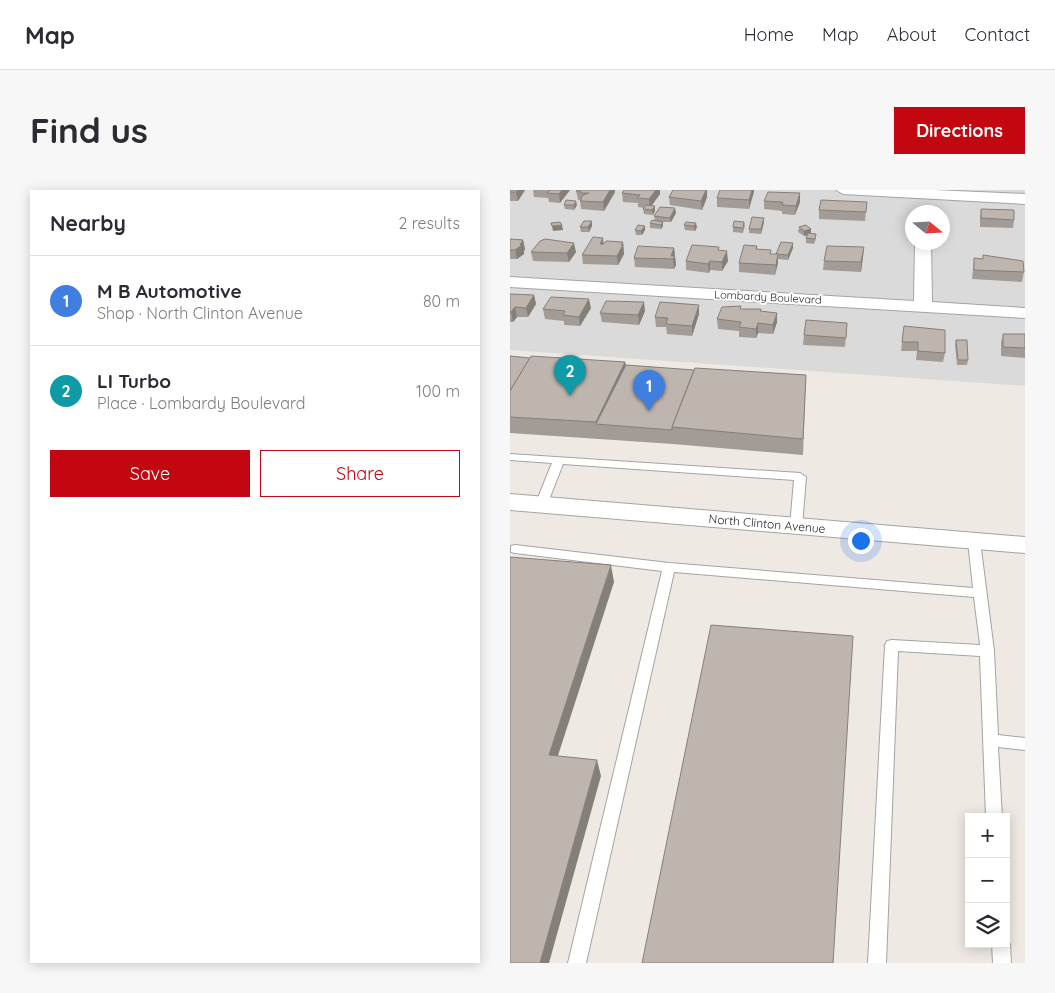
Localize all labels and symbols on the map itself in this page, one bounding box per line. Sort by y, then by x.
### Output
north arrow [905,205,950,250]
street label: Lombardy Boulevard [714,287,822,307]
pin: 2 [554,355,586,396]
pin: 1 [633,370,665,411]
street label: North Clinton Avenue [708,511,826,536]
your location [848,528,874,554]

